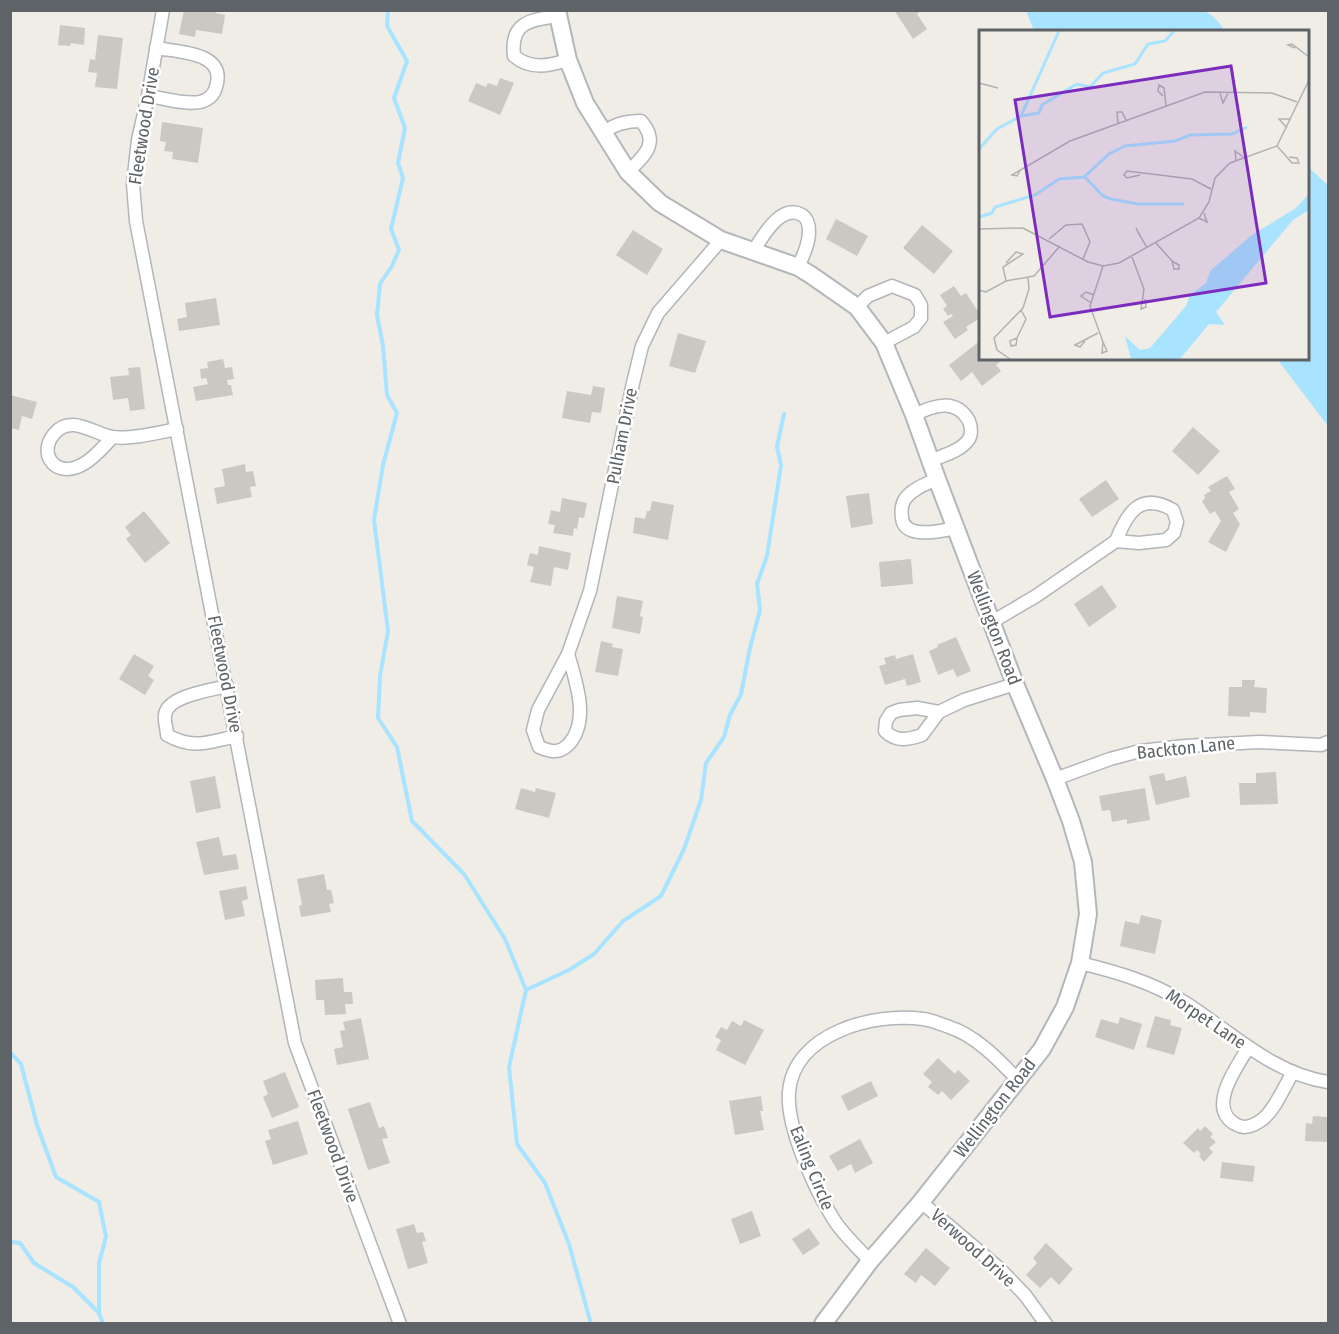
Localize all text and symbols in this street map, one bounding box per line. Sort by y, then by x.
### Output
inset map [979,30,1309,360]
street label: Fleetwood Drive [124,66,164,186]
street label: Pulham Drive [602,386,642,486]
street label: Wellington Road [962,568,1026,688]
street label: Fleetwood Drive [203,614,247,734]
street label: Backton Lane [1136,732,1236,764]
street label: Morpet Lane [1162,984,1250,1054]
street label: Wellington Road [949,1054,1041,1162]
street label: Fleetwood Drive [302,1086,364,1206]
street label: Ealing Circle [785,1123,839,1214]
street label: Verwood Drive [926,1204,1020,1292]

